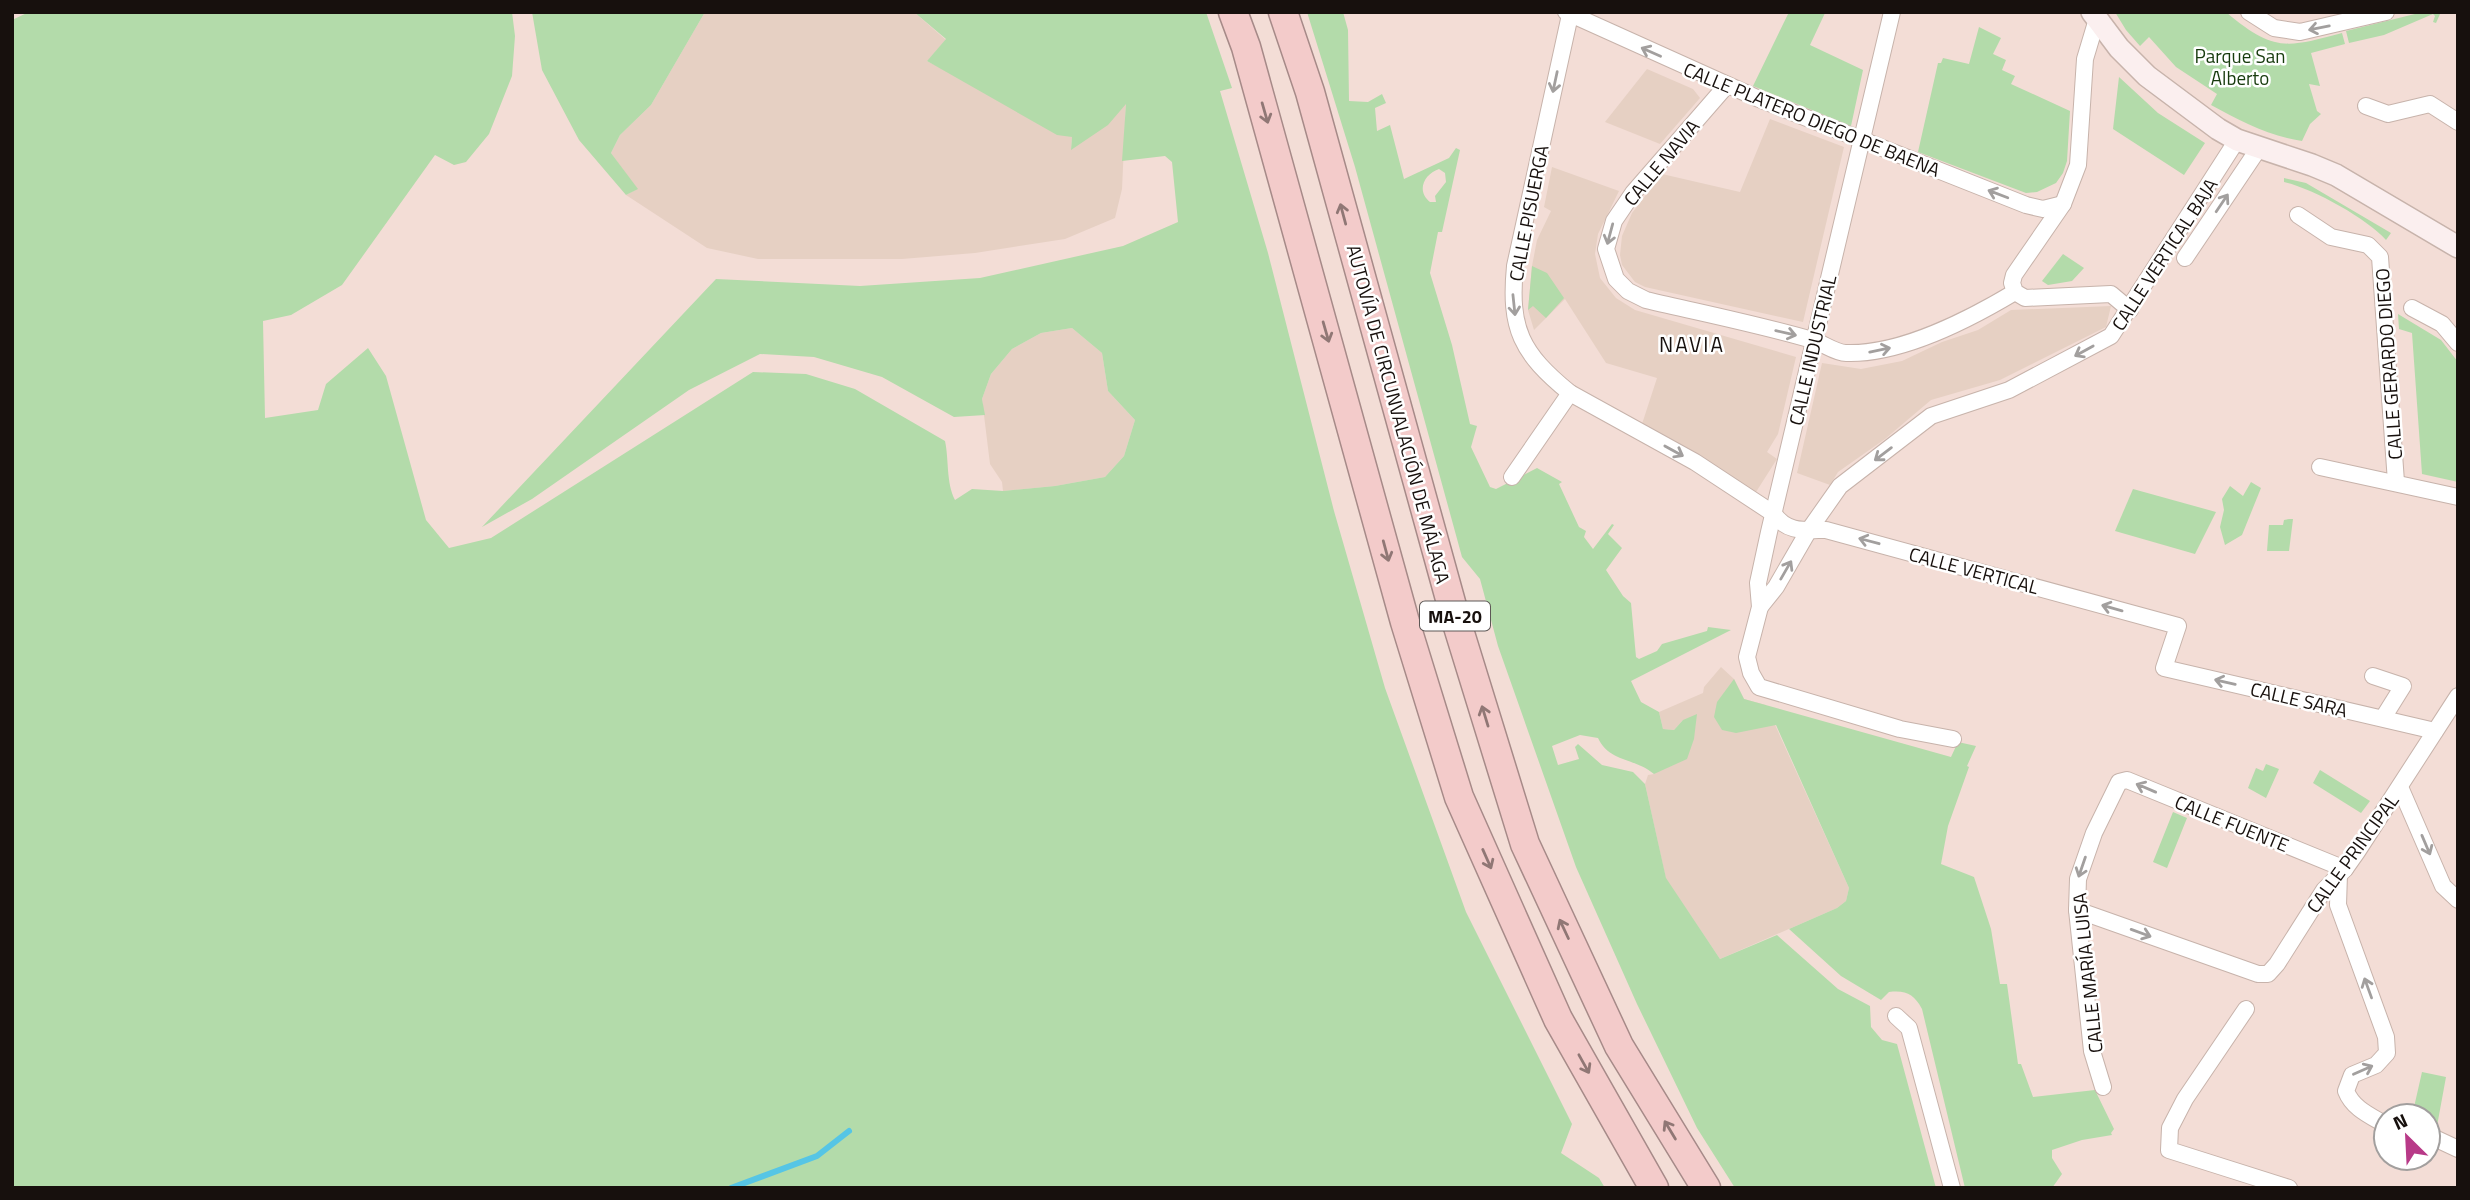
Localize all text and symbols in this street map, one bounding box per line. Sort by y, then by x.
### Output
one-way arrow [2308,22,2331,36]
park label: Parque San Alberto [2195,41,2285,92]
one-way arrow [1641,45,1663,58]
street label: CALLE PLATERO DIEGO DE BAENA [1679,54,1945,184]
one-way arrow [1548,70,1562,93]
one-way arrow [1259,101,1272,123]
street label: CALLE NAVIA [1616,112,1706,212]
street label: CALLE PISUERGA [1501,142,1555,284]
street label: CALLE VERTICAL BAJA [2104,172,2224,336]
one-way arrow [1987,187,2009,200]
one-way arrow [2215,194,2229,213]
one-way arrow [1336,203,1349,225]
one-way arrow [1603,222,1616,245]
street label: AUTOVÍA DE CIRCUNVALACIÓN DE MÁLAGA [1340,241,1458,587]
street label: CALLE GERARDO DIEGO [2367,267,2409,461]
street label: CALLE INDUSTRIAL [1781,272,1843,428]
one-way arrow [1508,293,1521,316]
one-way arrow [1320,320,1333,342]
one-way arrow [1774,327,1797,341]
district label: NAVIA [1659,328,1725,360]
one-way arrow [1868,342,1890,355]
one-way arrow [2074,345,2095,358]
one-way arrow [1663,445,1684,458]
one-way arrow [1875,446,1893,461]
one-way arrow [1858,534,1881,547]
one-way arrow [1380,539,1393,562]
street label: CALLE VERTICAL [1906,539,2042,601]
one-way arrow [1779,560,1793,580]
one-way arrow [2101,601,2124,614]
road number: MA-20 [1420,602,1490,630]
one-way arrow [2214,674,2237,688]
street label: CALLE SARA [2248,674,2350,724]
one-way arrow [1478,705,1491,727]
one-way arrow [2135,781,2157,794]
street label: CALLE FUENTE [2171,787,2293,859]
street label: CALLE PRINCIPAL [2299,787,2405,919]
one-way arrow [2420,834,2433,856]
one-way arrow [1481,848,1494,869]
one-way arrow [2075,855,2087,877]
street label: CALLE MARÍA LUISA [2064,891,2110,1055]
one-way arrow [1557,918,1570,939]
one-way arrow [2130,928,2152,940]
one-way arrow [2361,977,2373,999]
one-way arrow [1577,1054,1591,1074]
one-way arrow [2352,1063,2374,1076]
north arrow [2372,1102,2442,1172]
text: N [2388,1105,2412,1137]
one-way arrow [1663,1120,1677,1140]

